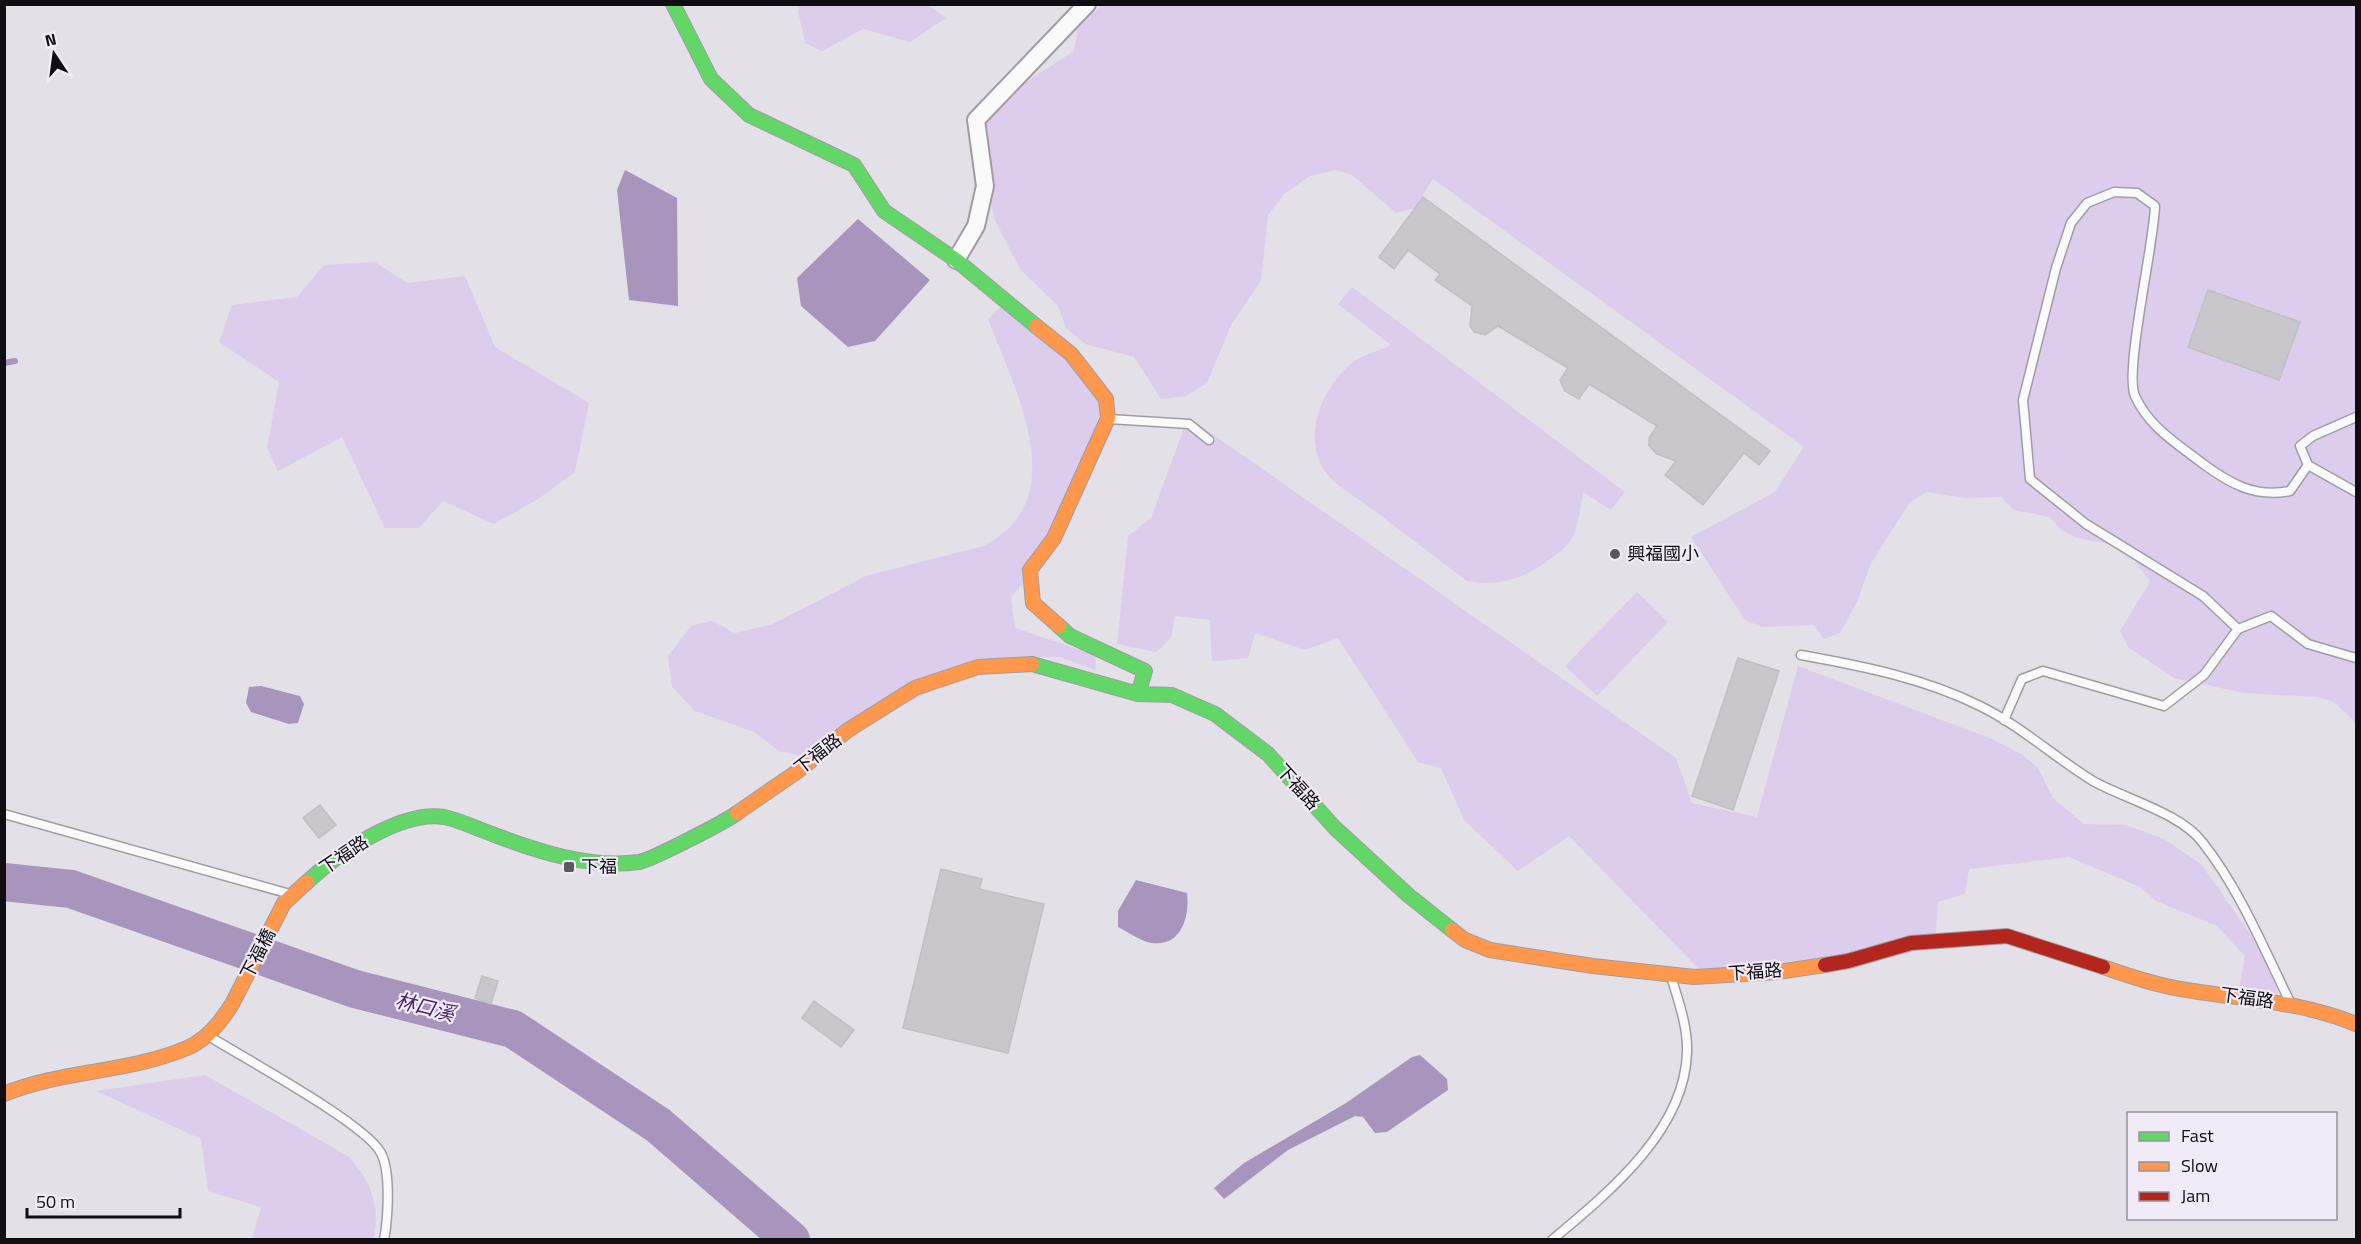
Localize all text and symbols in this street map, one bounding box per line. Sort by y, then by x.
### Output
north arrow [24,24,84,84]
text: N [43,26,59,52]
place label: 興福國小 [1627,540,1699,567]
marker: 興福國小 [1608,547,1622,561]
street label: 下福路 [788,726,847,781]
street label: 下福路 [1270,758,1326,816]
street label: 下福路 [314,828,374,881]
place label: 下福 [581,853,617,880]
marker: 下福 [562,860,576,874]
street label: 下福橋 [233,924,282,984]
street label: 下福路 [1727,956,1783,987]
street label: 下福路 [2218,980,2276,1015]
water label: 林口溪 [392,984,461,1030]
legend [2127,1112,2337,1220]
text: Fast [2181,1122,2214,1149]
text: Slow [2181,1152,2218,1179]
scale bar [27,1181,180,1219]
text: Jam [2181,1182,2210,1209]
text: 50 m [36,1188,75,1215]

